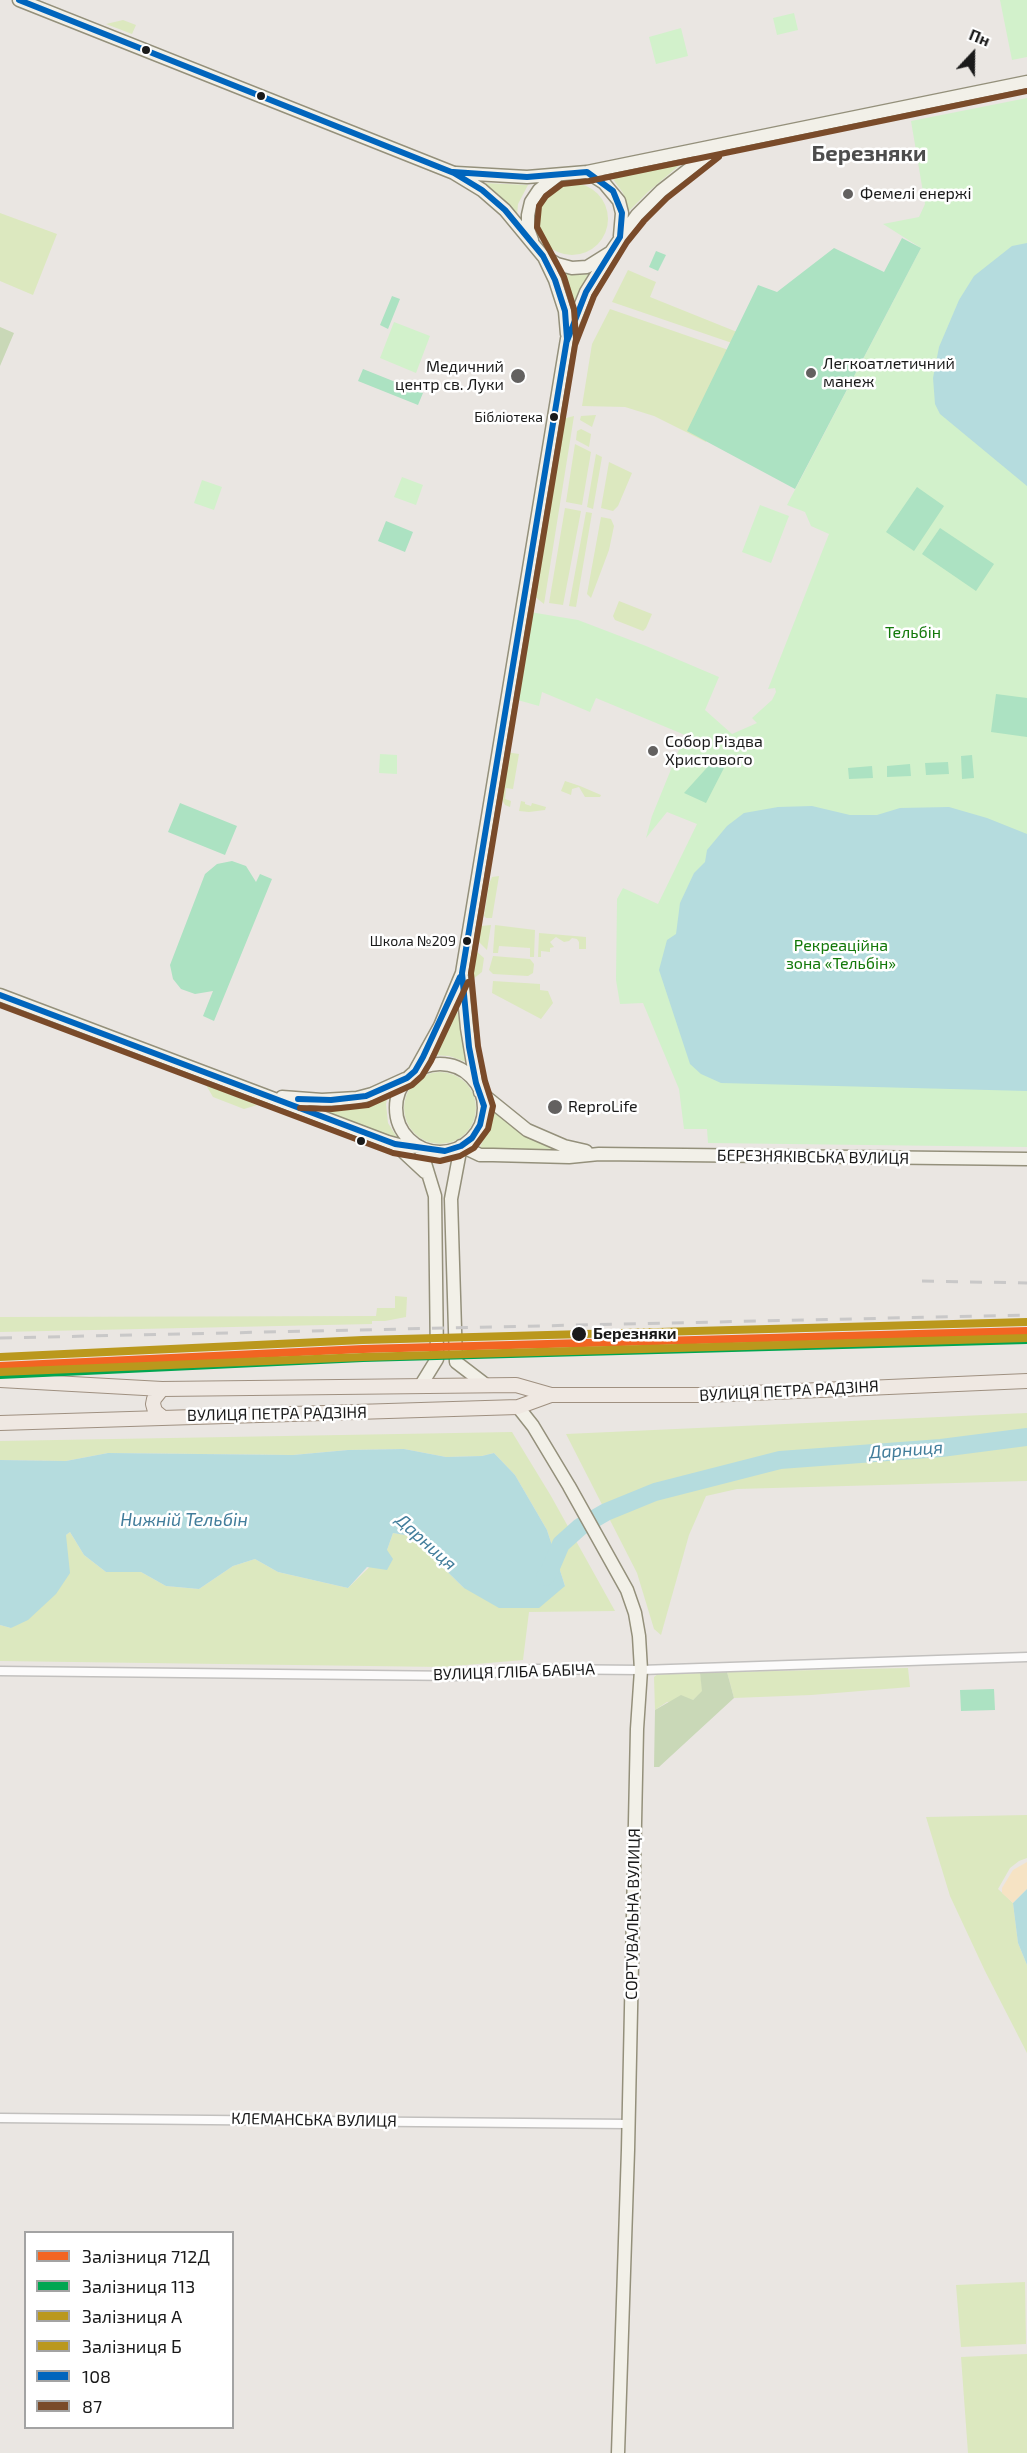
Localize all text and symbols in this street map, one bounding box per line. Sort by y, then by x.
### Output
north arrow [943,24,1003,84]
text: Пн [967,24,993,50]
unlabelled marker [140,44,152,56]
unlabelled marker [255,90,267,102]
district label: Березняки [812,141,926,167]
place label: Фемелі енержі [860,184,971,204]
marker: Фемелі енержі [841,187,855,201]
place label: Легкоатлетичний манеж [823,354,955,392]
place label: Медичний центр св. Луки [395,357,504,395]
marker: Легкоатлетичний манеж [804,366,818,380]
marker: Медичний центр св. Луки [509,367,527,385]
place label: Бібліотека [474,409,543,425]
marker: Бібліотека [548,411,560,423]
park label: Тельбін [885,623,941,643]
place label: Собор Різдва Христового [665,732,763,770]
marker: Собор Різдва Христового [646,744,660,758]
place label: Школа №209 [370,933,456,949]
marker: Школа №209 [461,935,473,947]
park label: Рекреаційна зона «Тельбін» [786,936,896,974]
place label: ReproLife [568,1097,638,1117]
marker: ReproLife [546,1098,564,1116]
unlabelled marker [355,1135,367,1147]
street label: БЕРЕЗНЯКІВСЬКА ВУЛИЦЯ [717,1146,909,1168]
place label: Березняки [593,1324,676,1344]
marker: Березняки [570,1325,588,1343]
street label: ВУЛИЦЯ ПЕТРА РАДЗІНЯ [699,1377,879,1405]
street label: ВУЛИЦЯ ПЕТРА РАДЗІНЯ [187,1403,367,1425]
water label: Дарниця [868,1437,944,1463]
water label: Нижній Тельбін [120,1509,248,1531]
water label: Дарниця [391,1509,461,1575]
street label: ВУЛИЦЯ ГЛІБА БАБІЧА [433,1660,595,1684]
street label: СОРТУВАЛЬНА ВУЛИЦЯ [622,1828,644,2000]
street label: КЛЕМАНСЬКА ВУЛИЦЯ [231,2109,397,2131]
legend [24,2231,234,2429]
text: Залізниця 712Д [82,2245,210,2267]
text: Залізниця 113 [82,2275,195,2297]
text: Залізниця A [82,2305,182,2327]
text: Залізниця Б [82,2335,182,2357]
text: 108 [82,2365,111,2387]
text: 87 [82,2395,102,2417]

